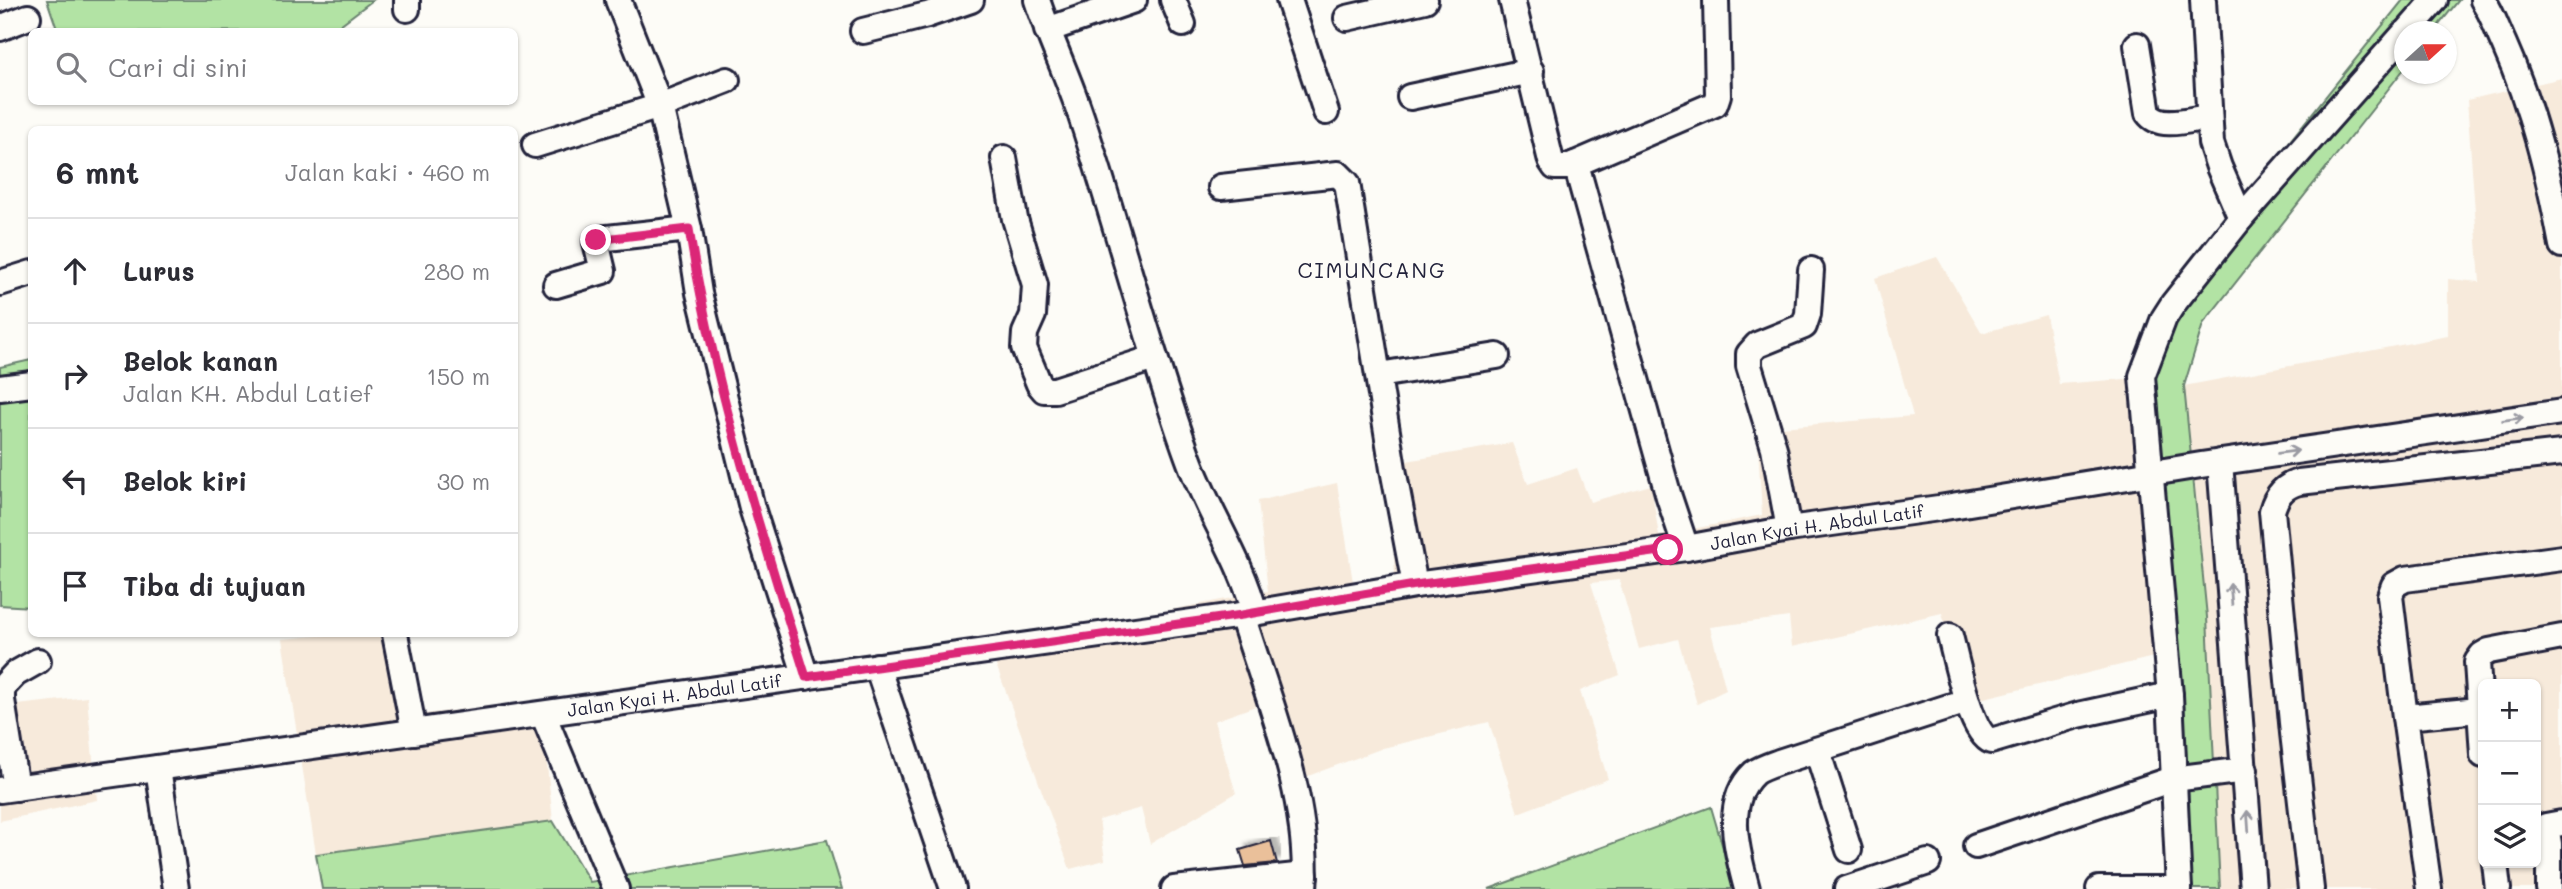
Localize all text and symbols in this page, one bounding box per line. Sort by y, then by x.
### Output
north arrow [2394,21,2457,84]
search box [28,28,518,105]
icon: search [52,48,90,86]
text: Cari di sini [108,50,248,84]
text: 6 mnt [56,152,139,192]
text: Jalan kaki · 460 m [285,157,490,187]
route end [580,224,611,255]
icon: ahead [56,252,94,290]
text: Lurus [123,254,195,288]
text: 280 m [423,256,490,286]
district label: CIMUNCANG [1297,256,1447,283]
text: Belok kanan [123,344,278,378]
icon: right [56,357,94,395]
text: 150 m [426,361,490,391]
text: Jalan KH. Abdul Latief [123,378,372,408]
one-way arrow [2501,413,2524,426]
one-way arrow [2276,445,2298,458]
icon: left [56,462,94,500]
text: Belok kiri [123,464,247,498]
text: 30 m [437,466,490,496]
street label: Jalan Kyai H. Abdul Latif [1708,498,1926,555]
route start [1652,534,1683,565]
icon: arrive [56,567,94,605]
text: Tiba di tujuan [123,569,306,603]
one-way arrow [2224,583,2237,606]
street label: Jalan Kyai H. Abdul Latif [566,668,784,722]
map controls [2478,679,2541,868]
button: + [2478,679,2541,742]
button: − [2478,742,2541,805]
button: layers [2478,805,2541,868]
one-way arrow [2242,810,2255,833]

